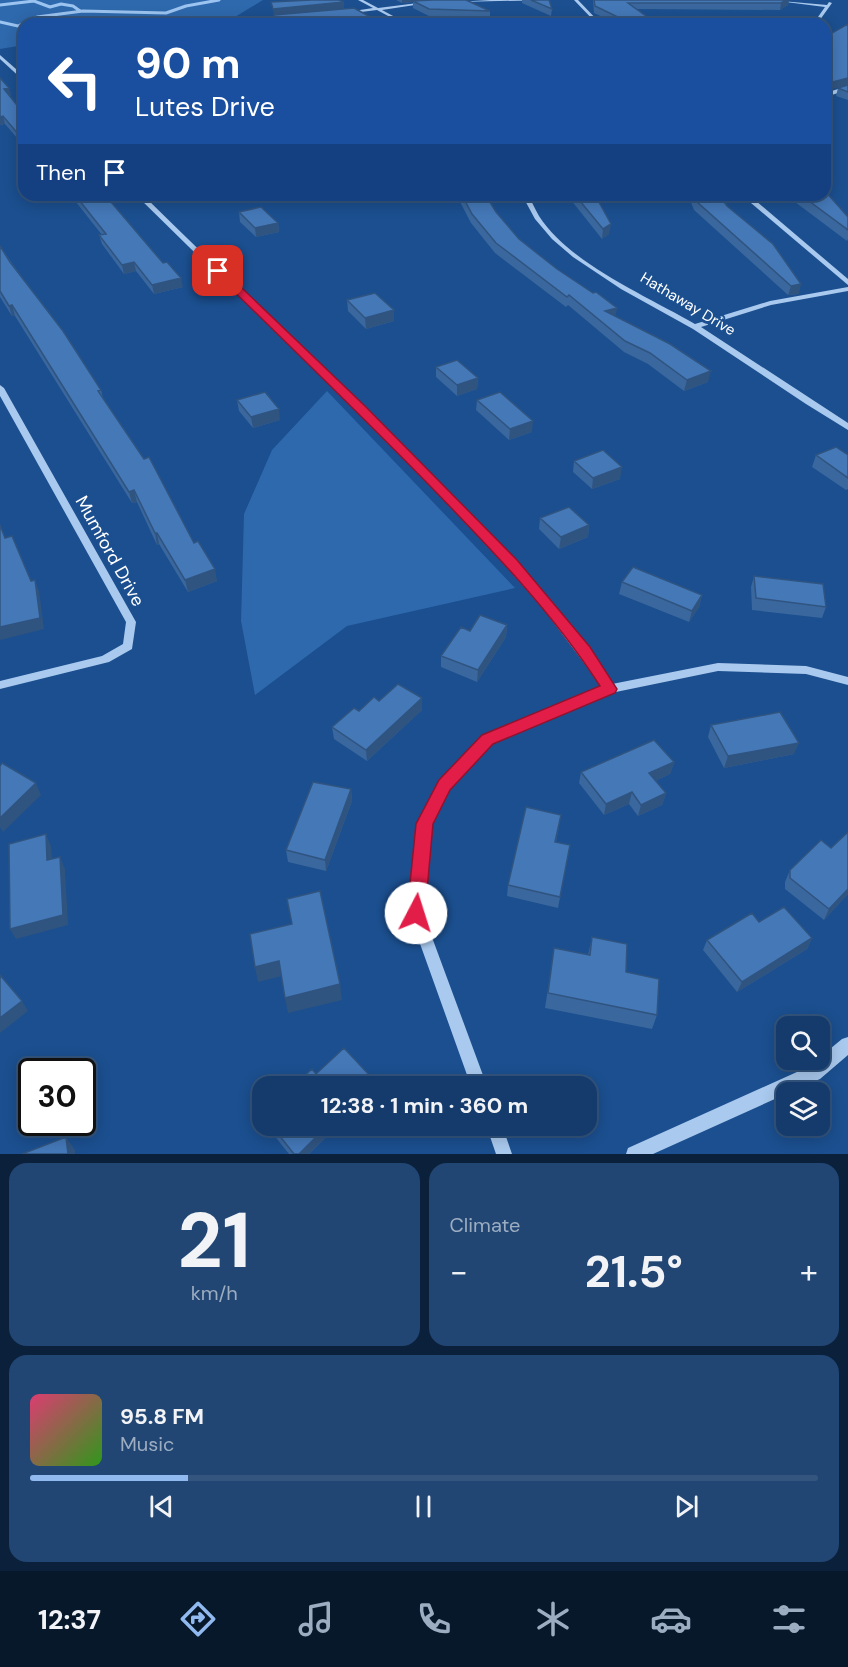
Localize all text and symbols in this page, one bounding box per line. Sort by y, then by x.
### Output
text: 90 m [135,36,241,91]
icon: left [36,42,114,120]
text: Lutes Drive [135,89,275,124]
icon: arrive [98,156,131,189]
text: Then [36,158,86,187]
pin [192,245,243,296]
icon: arrive [201,254,234,287]
street label: Hathaway Drive [637,268,739,340]
street label: Mumford Drive [70,491,150,611]
position arrow [384,881,448,945]
map controls [776,1016,830,1136]
button: search [776,1016,830,1070]
speed limit sign: 30 [18,1058,96,1136]
button: layers [776,1082,830,1136]
text: 12:38 · 1 min · 360 m [321,1091,528,1120]
text: 21 [178,1190,251,1291]
text: Climate [450,1212,520,1238]
text: 21.5° [585,1242,683,1301]
text: − [450,1250,468,1293]
text: + [800,1250,818,1293]
text: km/h [191,1280,238,1306]
text: 95.8 FM [120,1402,204,1431]
text: Music [120,1431,175,1457]
icon: previous [145,1490,178,1523]
icon: pause [407,1490,440,1523]
icon: next [670,1490,703,1523]
icon: directions [177,1598,219,1640]
icon: music [295,1598,337,1640]
icon: phone [413,1598,455,1640]
icon: climate [532,1598,574,1640]
icon: car [650,1598,692,1640]
icon: filters [768,1598,810,1640]
text: 12:37 [38,1602,101,1637]

